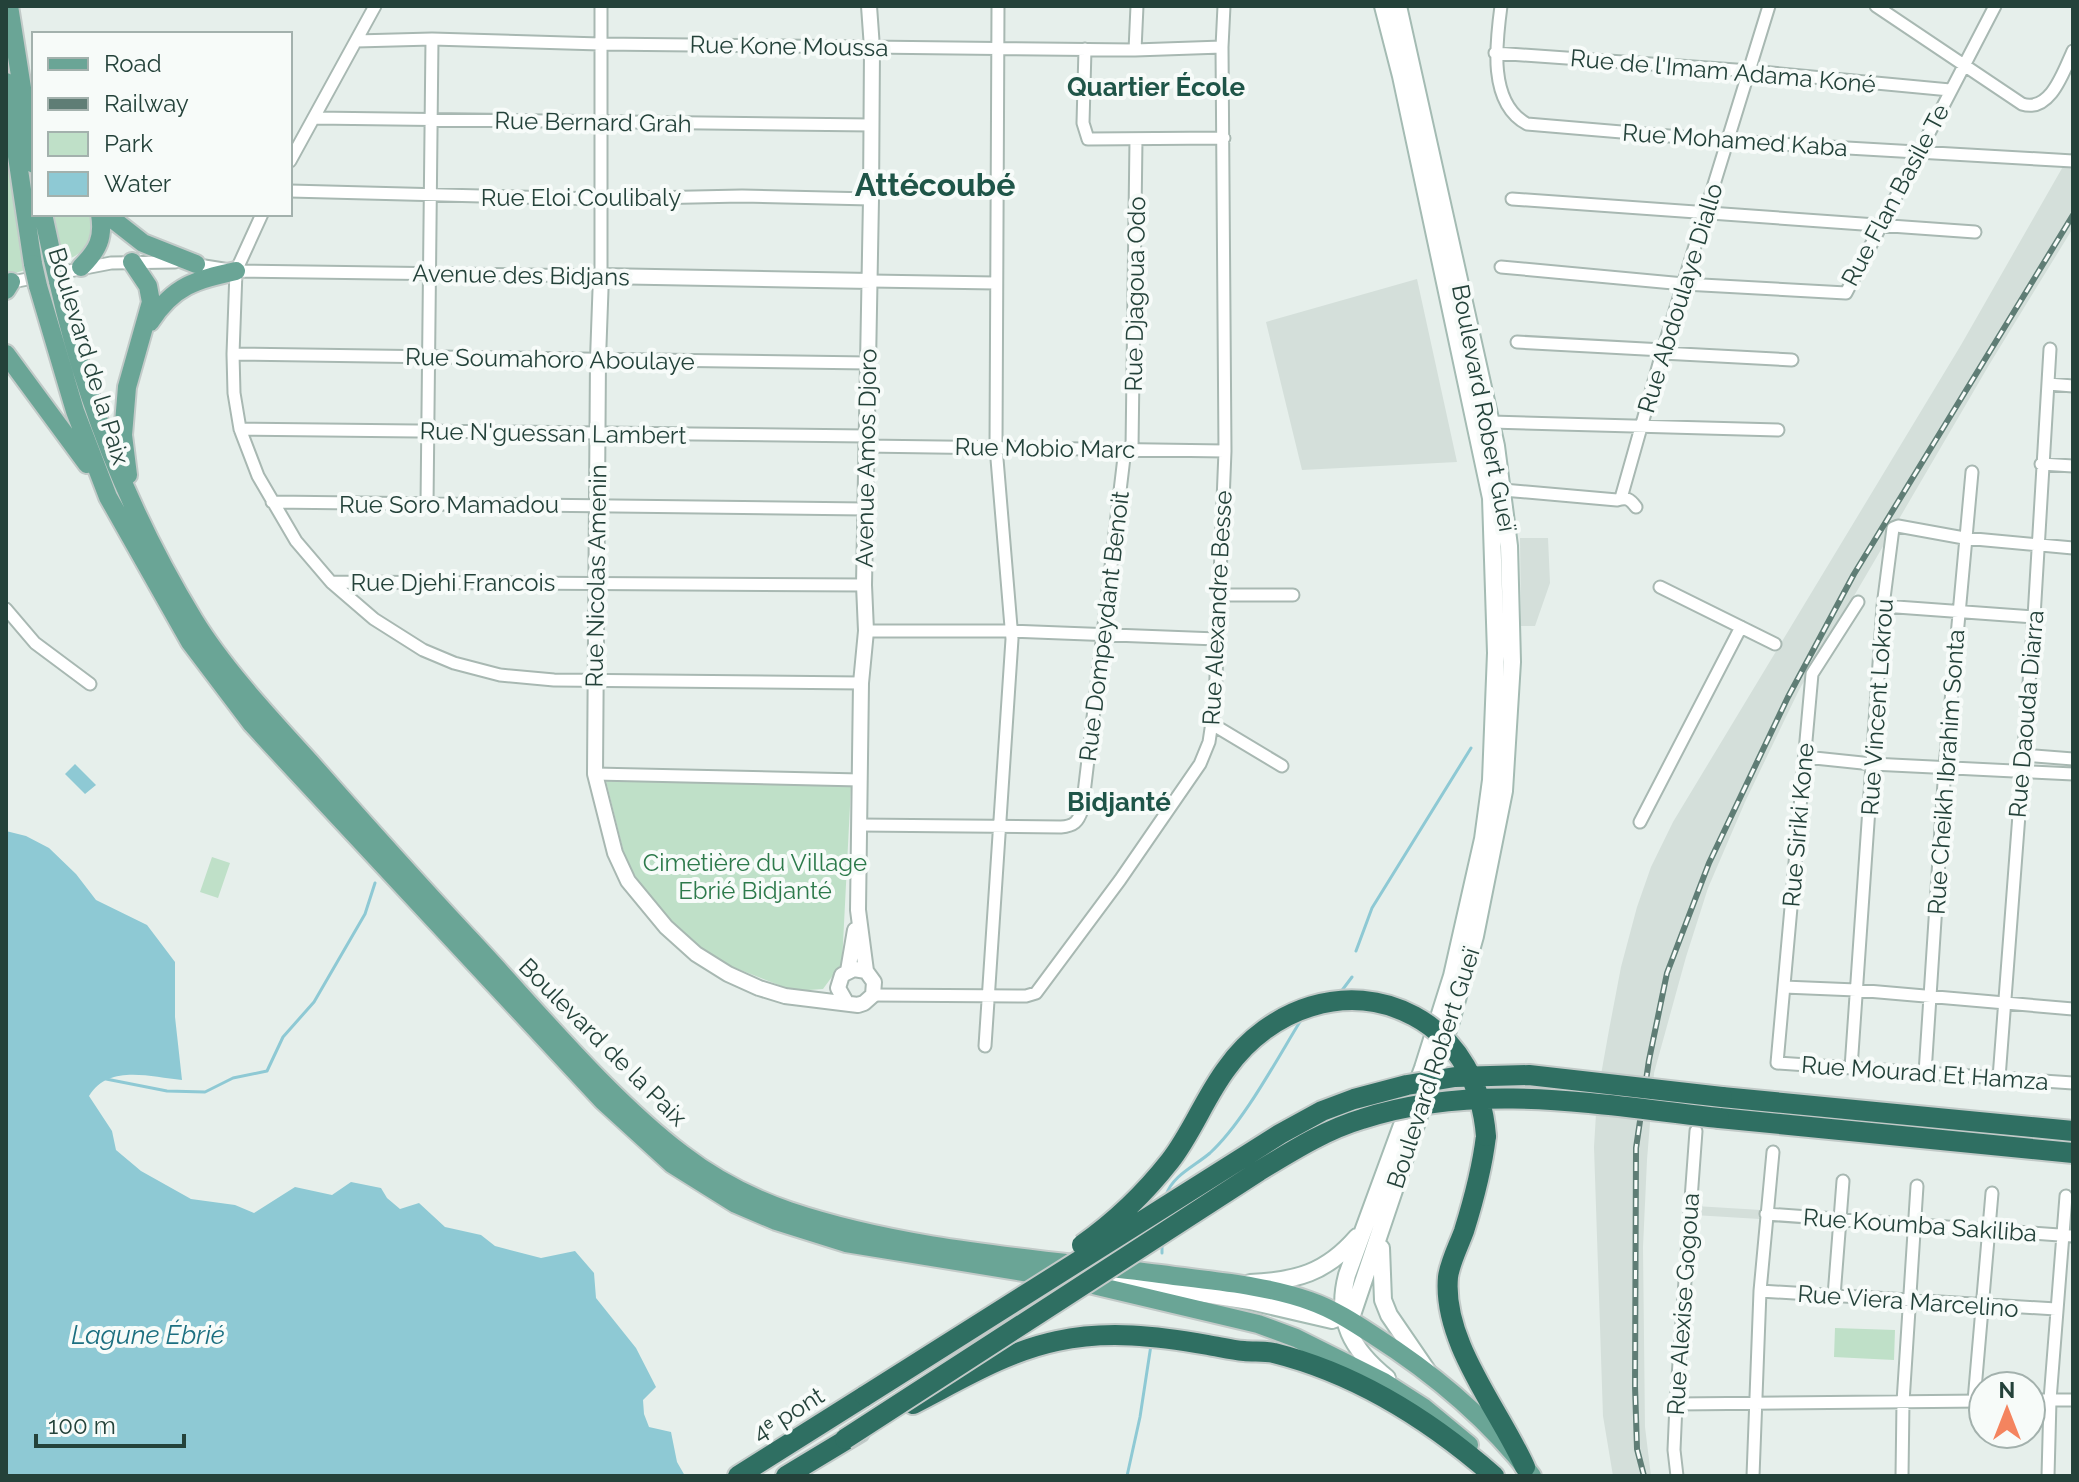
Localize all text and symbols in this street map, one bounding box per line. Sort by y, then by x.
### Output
street label: Rue Kone Moussa [689,30,889,62]
legend [32,32,292,216]
street label: Rue de l'Imam Adama Koné [1569,43,1877,99]
text: Road [104,49,162,78]
district label: Quartier École [1067,72,1245,102]
text: Railway [104,89,189,118]
street label: Rue Flan Basile Te [1835,99,1955,291]
street label: Rue Bernard Grah [494,106,692,138]
street label: Rue Mohamed Kaba [1621,118,1849,162]
text: Park [104,129,153,158]
district label: Attécoubé [855,166,1015,203]
text: Water [104,169,172,198]
street label: Rue Abdoulaye Diallo [1631,180,1729,416]
street label: Rue Eloi Coulibaly [481,183,681,212]
street label: Rue Djagoua Odo [1119,196,1151,392]
street label: Boulevard de la Paix [42,244,136,468]
street label: Avenue des Bidjans [412,259,630,291]
street label: Boulevard Robert Gueï [1446,282,1522,535]
street label: Rue Soumahoro Aboulaye [405,342,695,376]
street label: Avenue Amos Djoro [850,348,882,568]
street label: Rue N'guessan Lambert [419,416,687,450]
street label: Rue Mobio Marc [954,432,1136,464]
street label: Rue Nicolas Amenin [580,464,612,688]
street label: Rue Dompeydant Benoit [1073,489,1135,763]
street label: Rue Soro Mamadou [339,490,559,519]
street label: Rue Alexandre Besse [1196,490,1238,726]
street label: Rue Djehi Francois [351,568,555,597]
street label: Rue Vincent Lokrou [1855,598,1899,816]
street label: Rue Daouda Diarra [2002,609,2050,819]
street label: Rue Cheikh Ibrahim Sonta [1922,628,1970,916]
street label: Rue Siriki Kone [1776,742,1820,908]
district label: Bidjanté [1067,787,1171,817]
park label: Cimetière du Village Ebrié Bidjanté [643,848,867,905]
street label: Boulevard Robert Gueï [1380,943,1486,1192]
street label: Boulevard de la Paix [513,952,693,1132]
street label: Rue Mourad Et Hamza [1800,1050,2050,1096]
street label: Rue Alexise Gogoua [1661,1192,1705,1416]
street label: Rue Koumba Sakiliba [1802,1202,2038,1248]
street label: Rue Viera Marcelino [1796,1279,2020,1323]
water label: Lagune Ébrié [71,1319,225,1350]
north arrow [1967,1370,2047,1450]
text: N [1999,1377,2015,1403]
street label: 4ᵉ pont [747,1381,829,1447]
scale bar [36,1398,184,1448]
text: 100 m [48,1411,116,1440]

